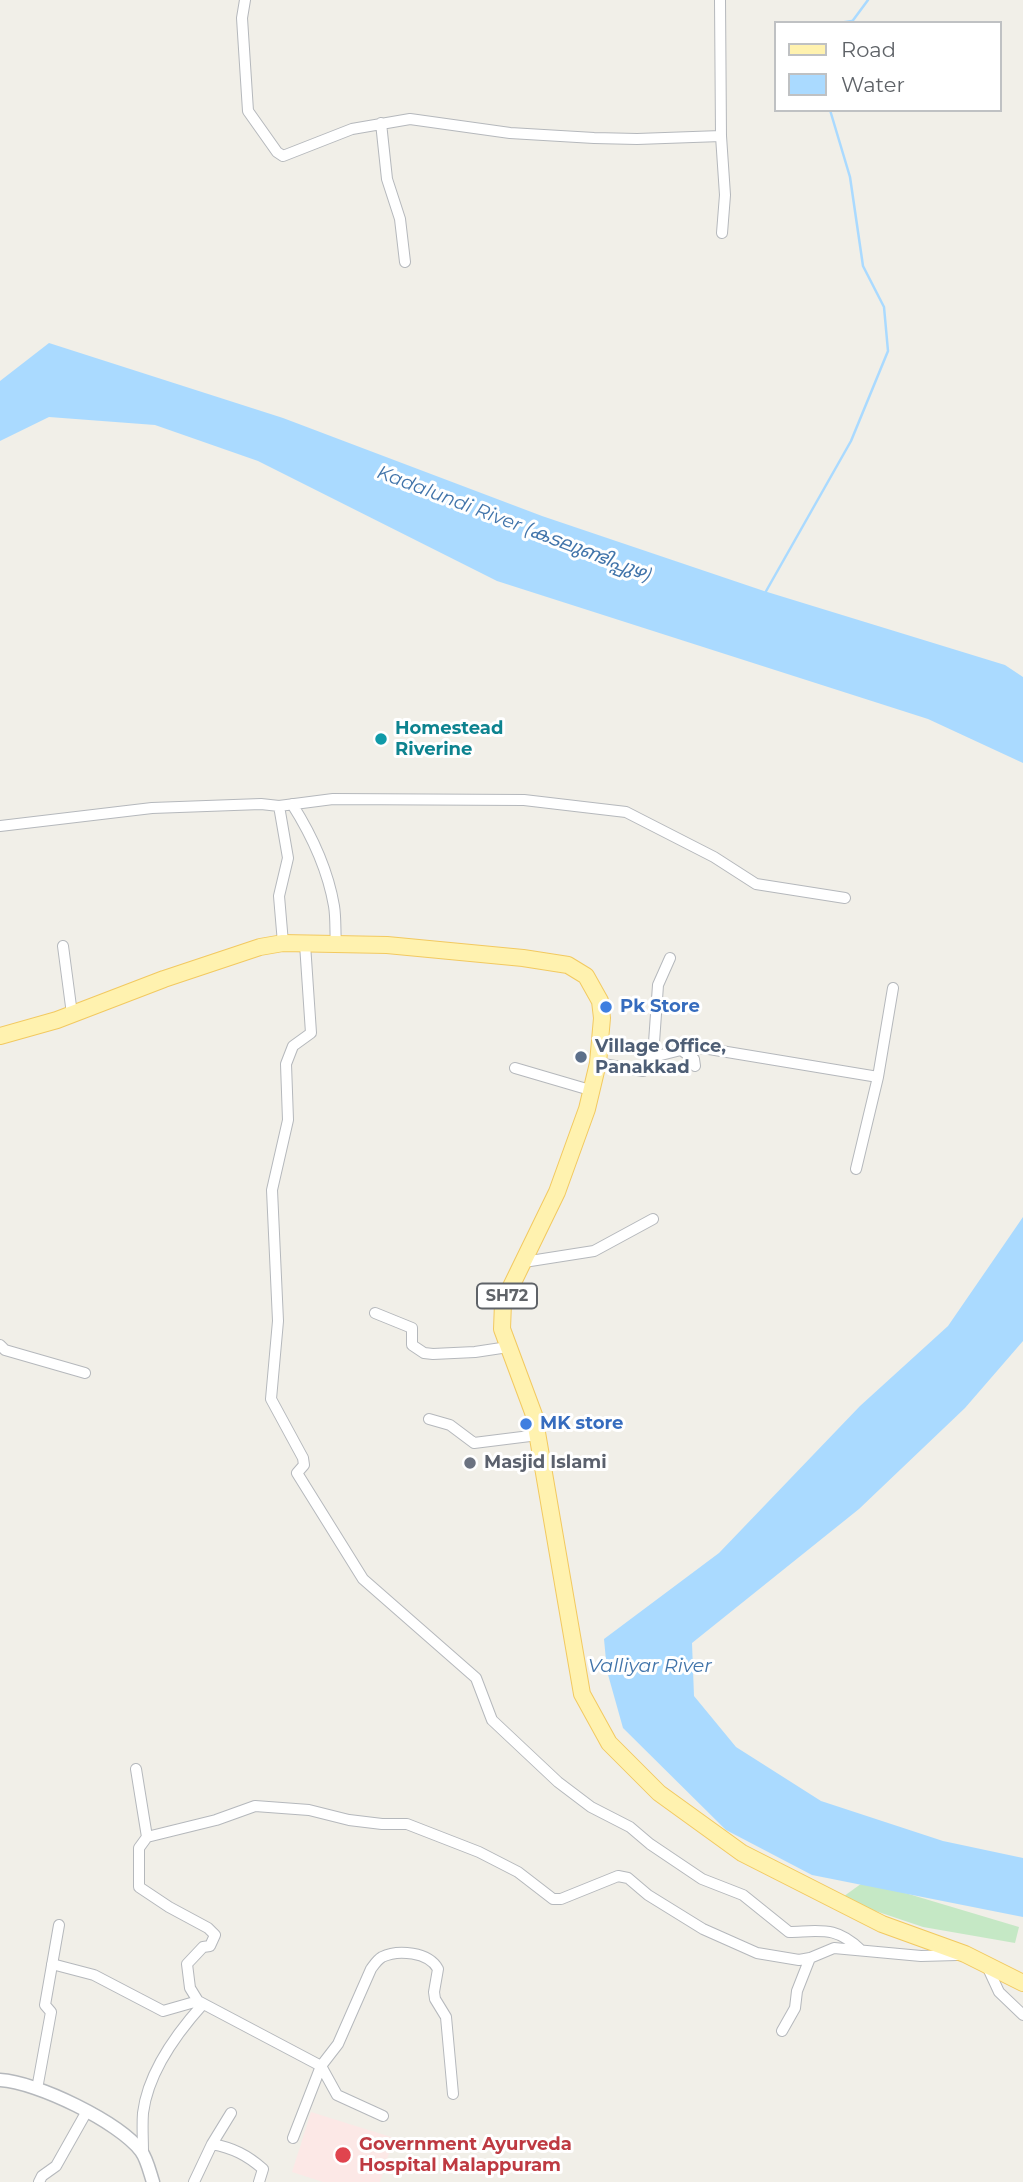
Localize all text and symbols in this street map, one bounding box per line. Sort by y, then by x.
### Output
legend [774,21,1002,112]
text: Road [841,37,896,62]
text: Water [841,72,905,97]
water label: Kadalundi River (കടലുണ്ടിപ്പുഴ) [374,461,654,587]
place label: Homestead Riverine [395,718,503,760]
marker: Homestead Riverine [373,731,389,747]
place label: Pk Store [620,996,700,1018]
marker: Pk Store [598,999,614,1015]
place label: Village Office, Panakkad [595,1036,726,1078]
marker: Village Office, Panakkad [573,1049,589,1065]
road number: SH72 [477,1284,537,1308]
place label: MK store [540,1413,623,1435]
marker: MK store [518,1416,534,1432]
place label: Masjid Islami [484,1452,607,1474]
marker: Masjid Islami [462,1455,478,1471]
water label: Valliyar River [588,1655,712,1677]
place label: Government Ayurveda Hospital Malappuram [359,2134,572,2176]
marker: Government Ayurveda Hospital Malappuram [333,2145,353,2165]

